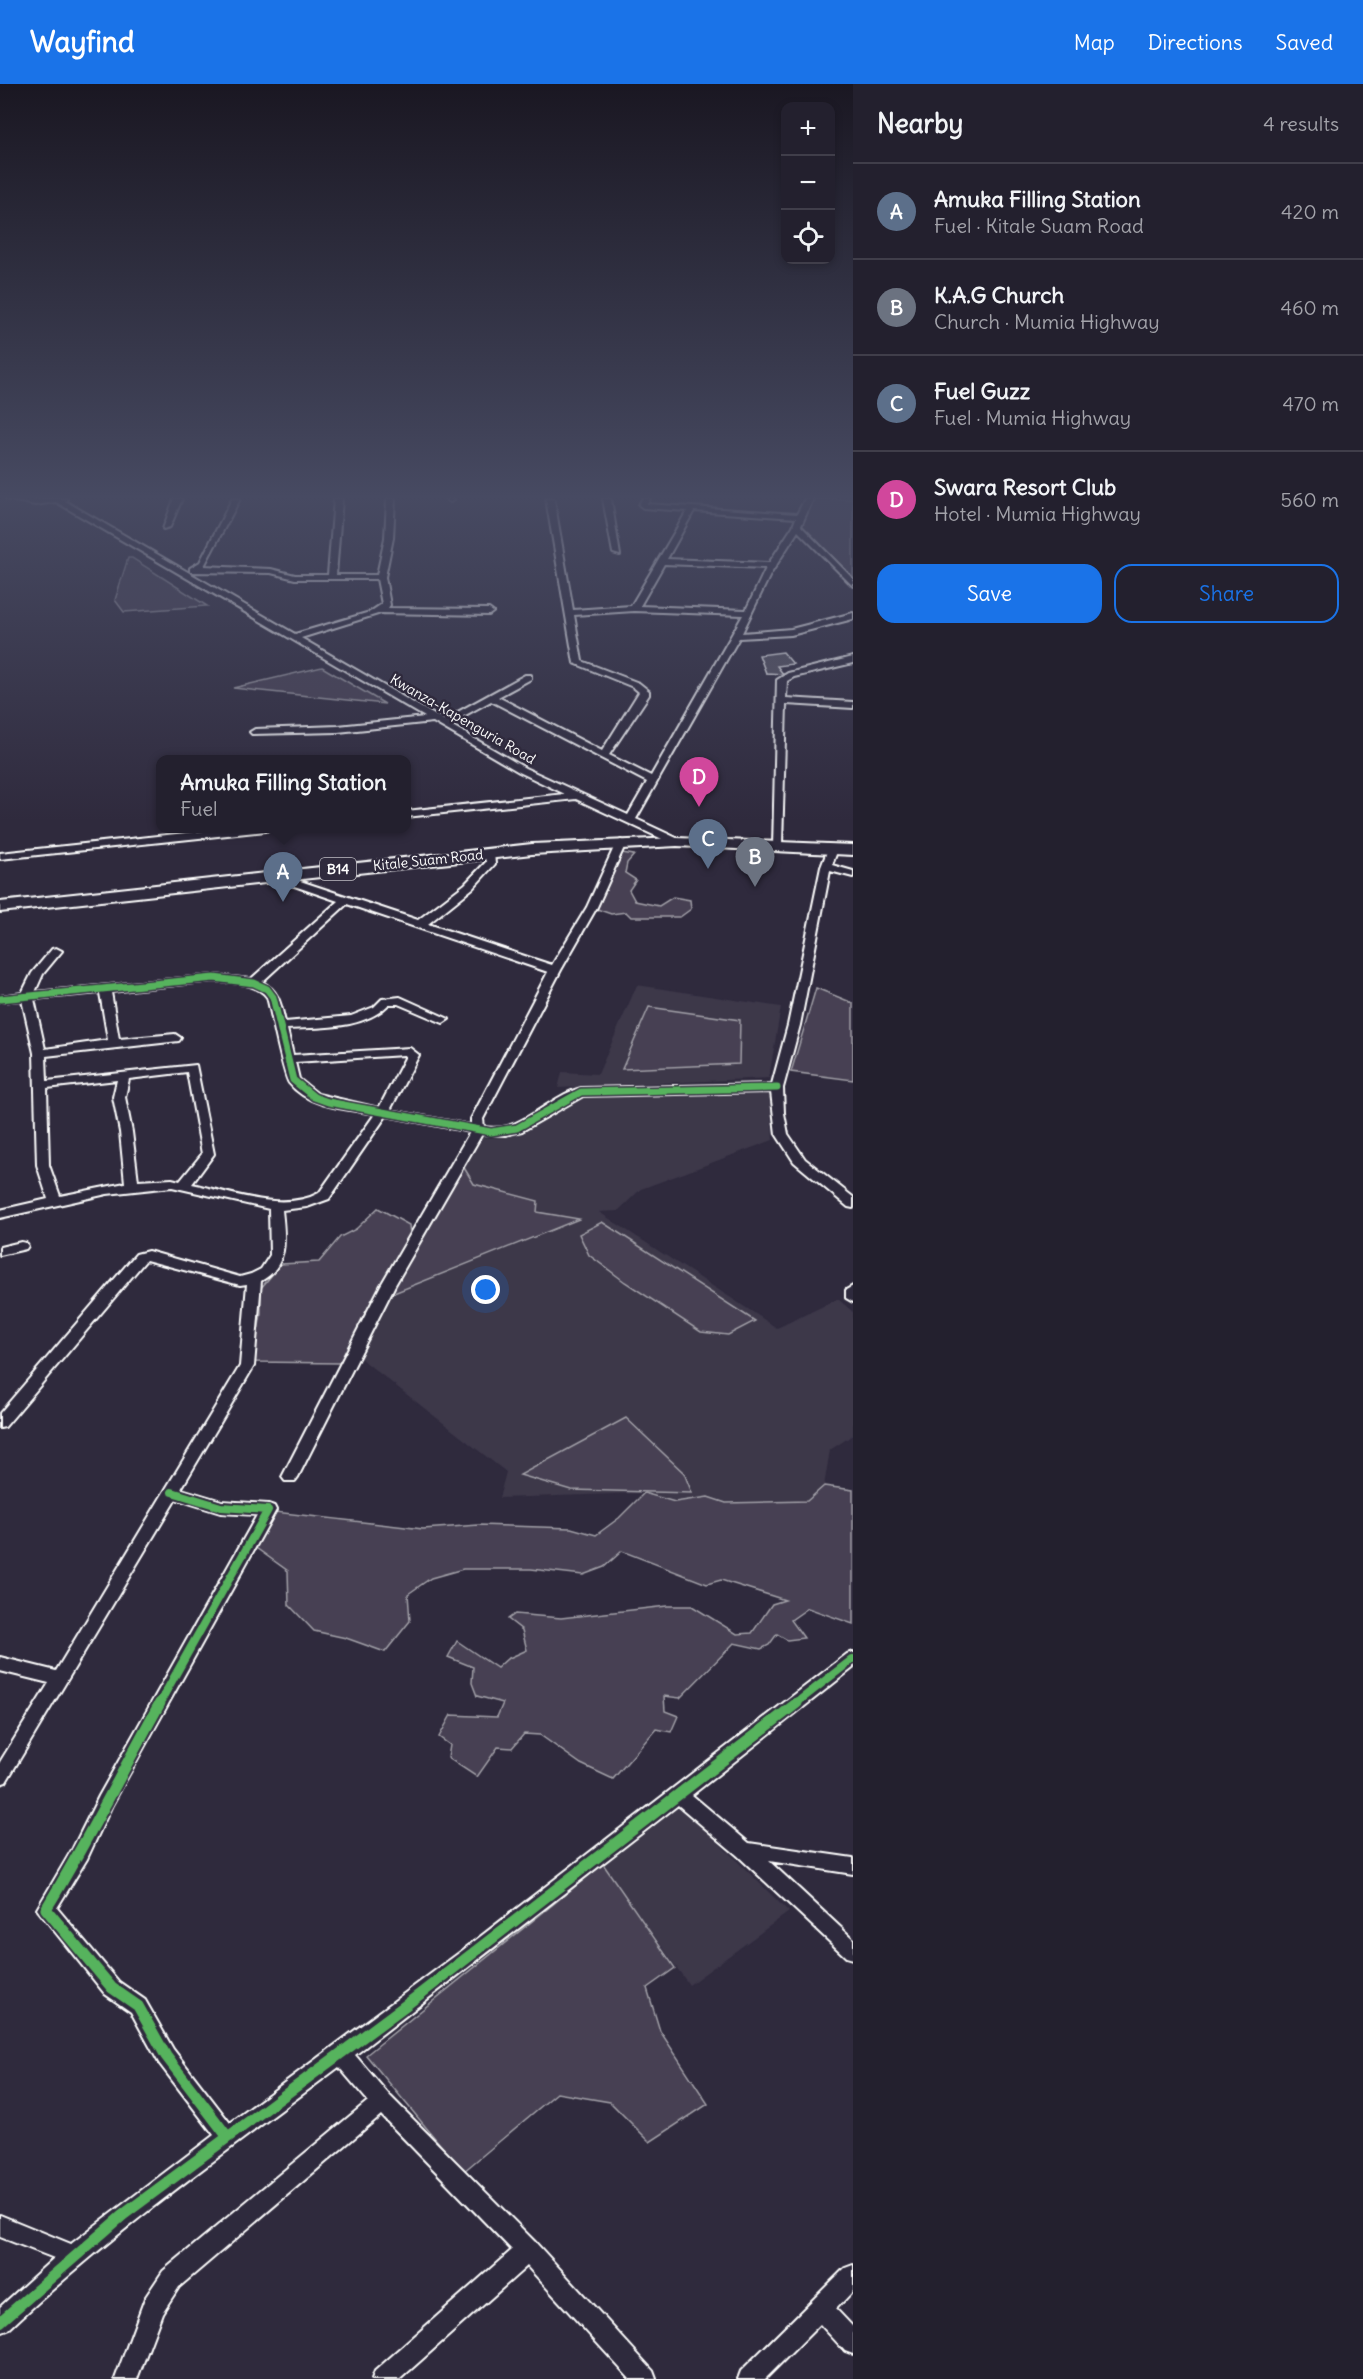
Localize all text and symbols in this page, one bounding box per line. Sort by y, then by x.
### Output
text: Wayfind [30,24,134,60]
text: Map [1074,29,1115,56]
text: Directions [1148,29,1242,56]
text: Saved [1275,29,1333,56]
map controls [781,102,835,264]
button: + [781,102,835,156]
text: Nearby [877,107,963,140]
text: 4 results [1263,111,1339,136]
button: − [781,156,835,210]
text: Amuka Filling Station [934,185,1141,213]
text: A [890,199,903,224]
text: 420 m [1281,199,1339,224]
button: locate [781,210,835,264]
text: Fuel · Kitale Suam Road [934,213,1144,238]
text: K.A.G Church [934,281,1064,309]
text: B [890,295,903,320]
text: 460 m [1280,295,1339,320]
text: Church · Mumia Highway [934,309,1160,334]
text: Fuel Guzz [934,377,1030,405]
text: C [890,391,903,416]
text: 470 m [1282,391,1339,416]
text: Fuel · Mumia Highway [934,405,1131,430]
text: Swara Resort Club [934,473,1116,501]
text: D [889,487,904,512]
text: 560 m [1281,487,1339,512]
text: Hotel · Mumia Highway [934,501,1141,526]
button: Save [877,564,1102,623]
button: Share [1114,564,1339,623]
street label: Kwanza-Kapenguria Road [387,670,539,768]
popup [156,755,411,833]
pin: D [680,758,718,807]
text: Amuka Filling Station [180,768,387,796]
text: Fuel [180,796,218,821]
pin: C [688,820,728,869]
pin: B [736,838,774,887]
street label: Kitale Suam Road [372,845,484,875]
pin: A [264,852,302,902]
road number: B14 [320,858,356,880]
your location [471,1275,500,1304]

